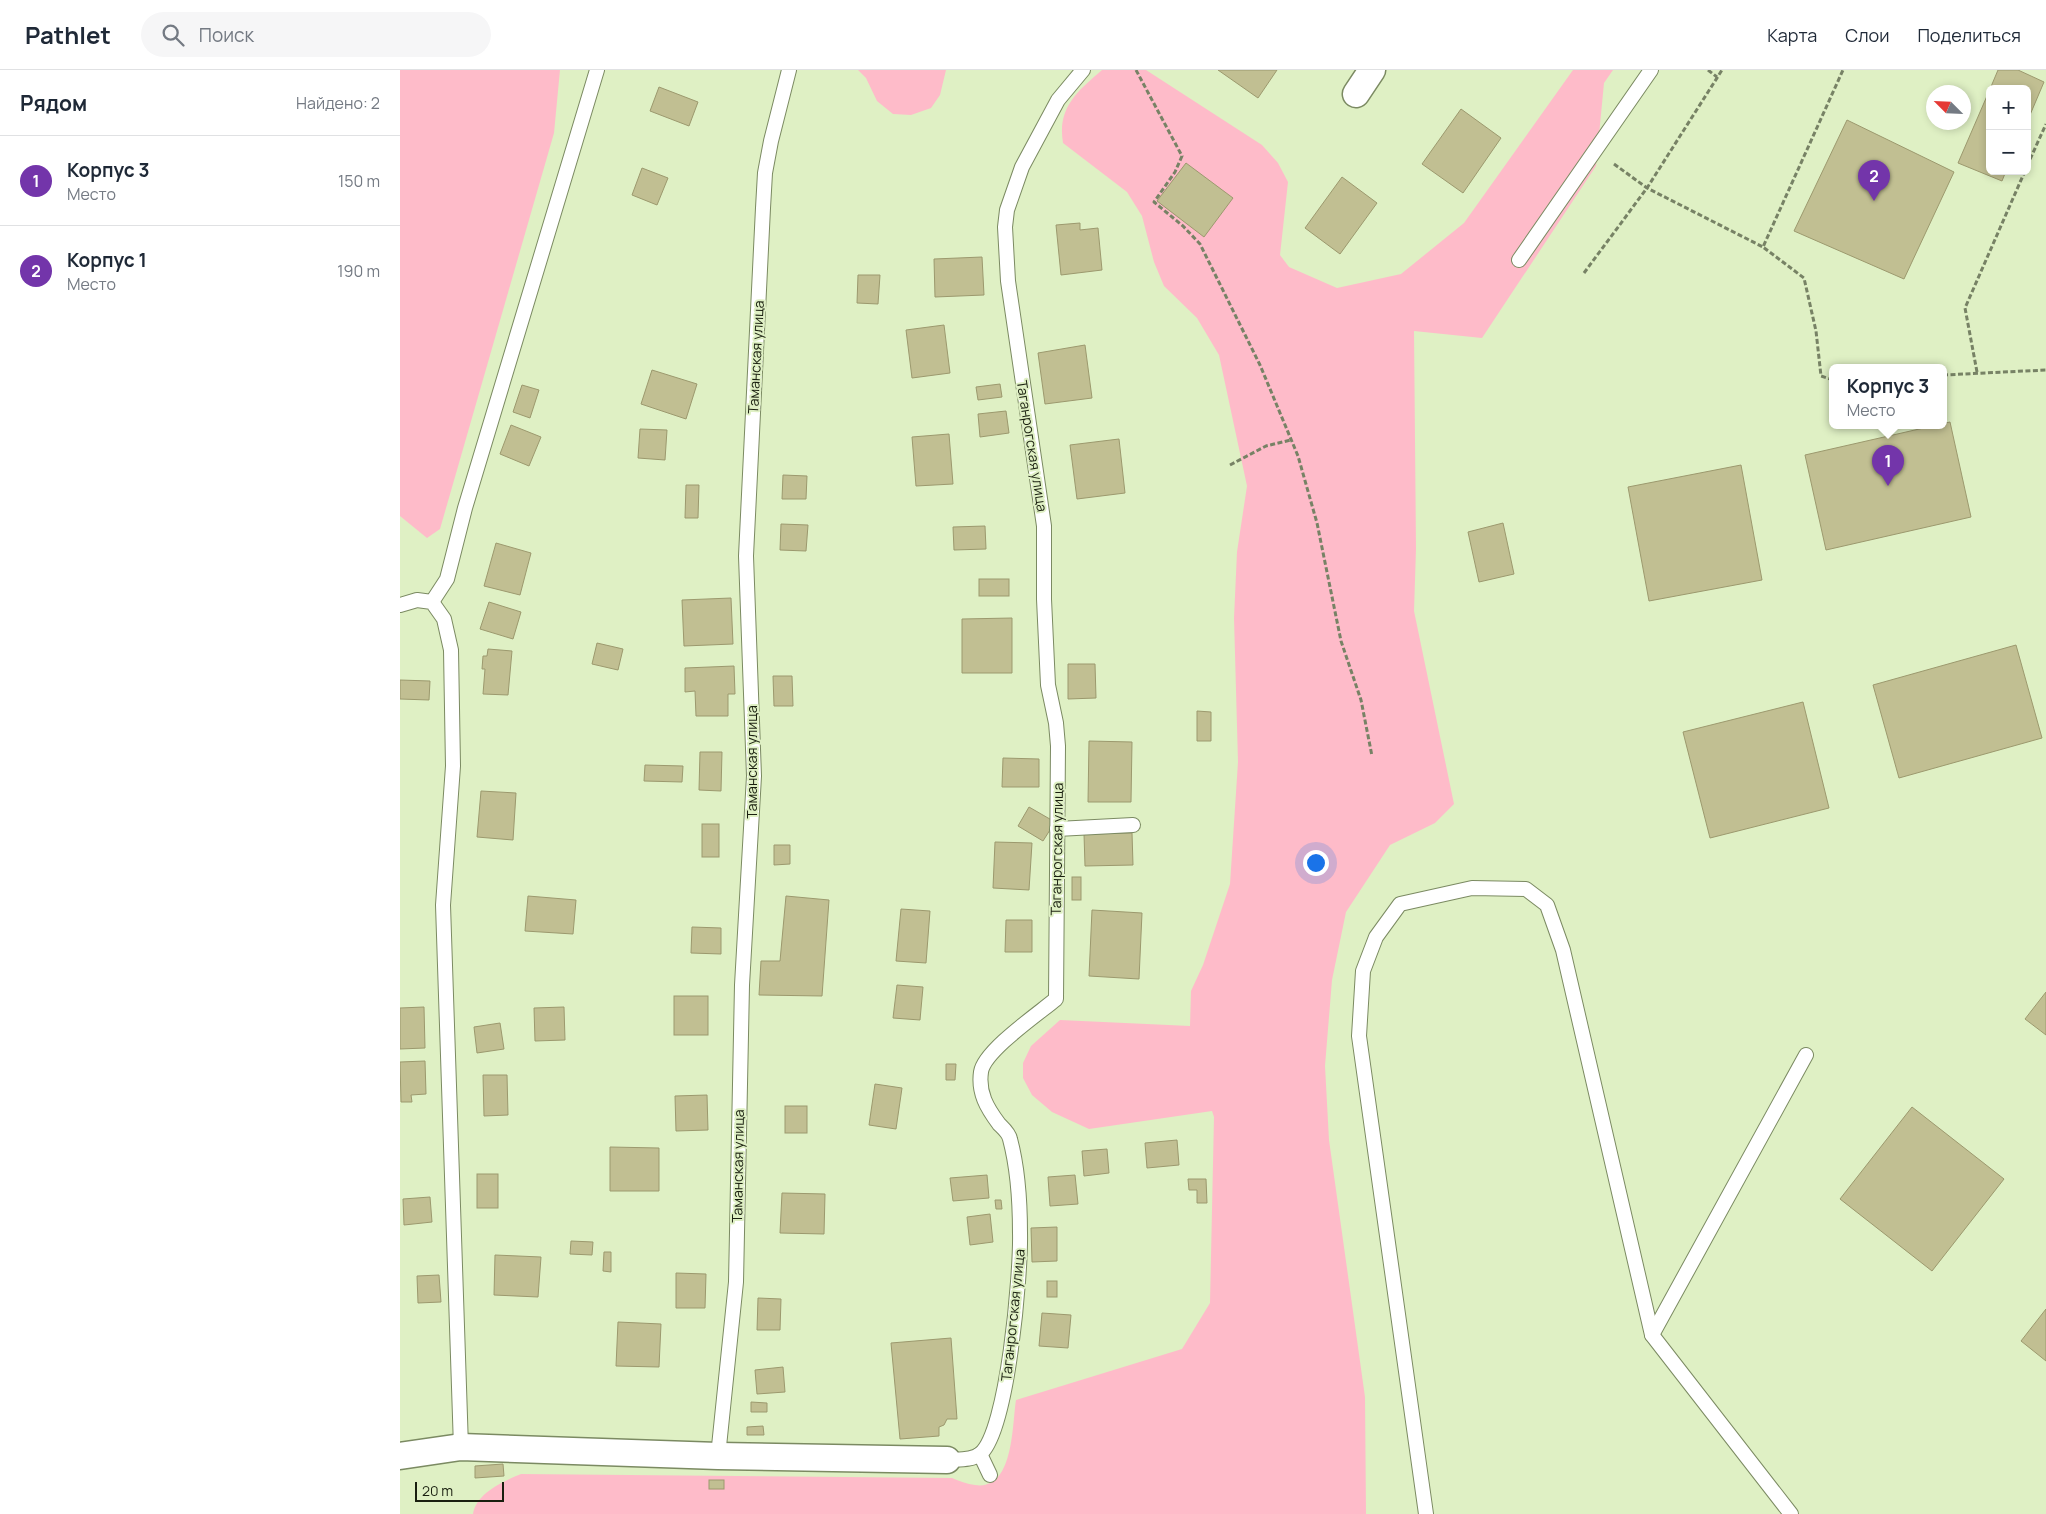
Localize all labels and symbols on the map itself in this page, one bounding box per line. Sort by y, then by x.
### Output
north arrow [1926,85,1971,130]
pin: 2 [1858,160,1890,201]
street label: Таманская улица [743,300,768,414]
street label: Таганрогская улица [1013,379,1052,513]
pin: 1 [1872,445,1904,486]
street label: Таманская улица [742,705,761,819]
street label: Таганрогская улица [1046,782,1067,916]
your location [1303,850,1329,876]
street label: Таманская улица [727,1109,748,1223]
street label: Таганрогская улица [996,1248,1029,1382]
scale bar [415,1479,504,1502]

